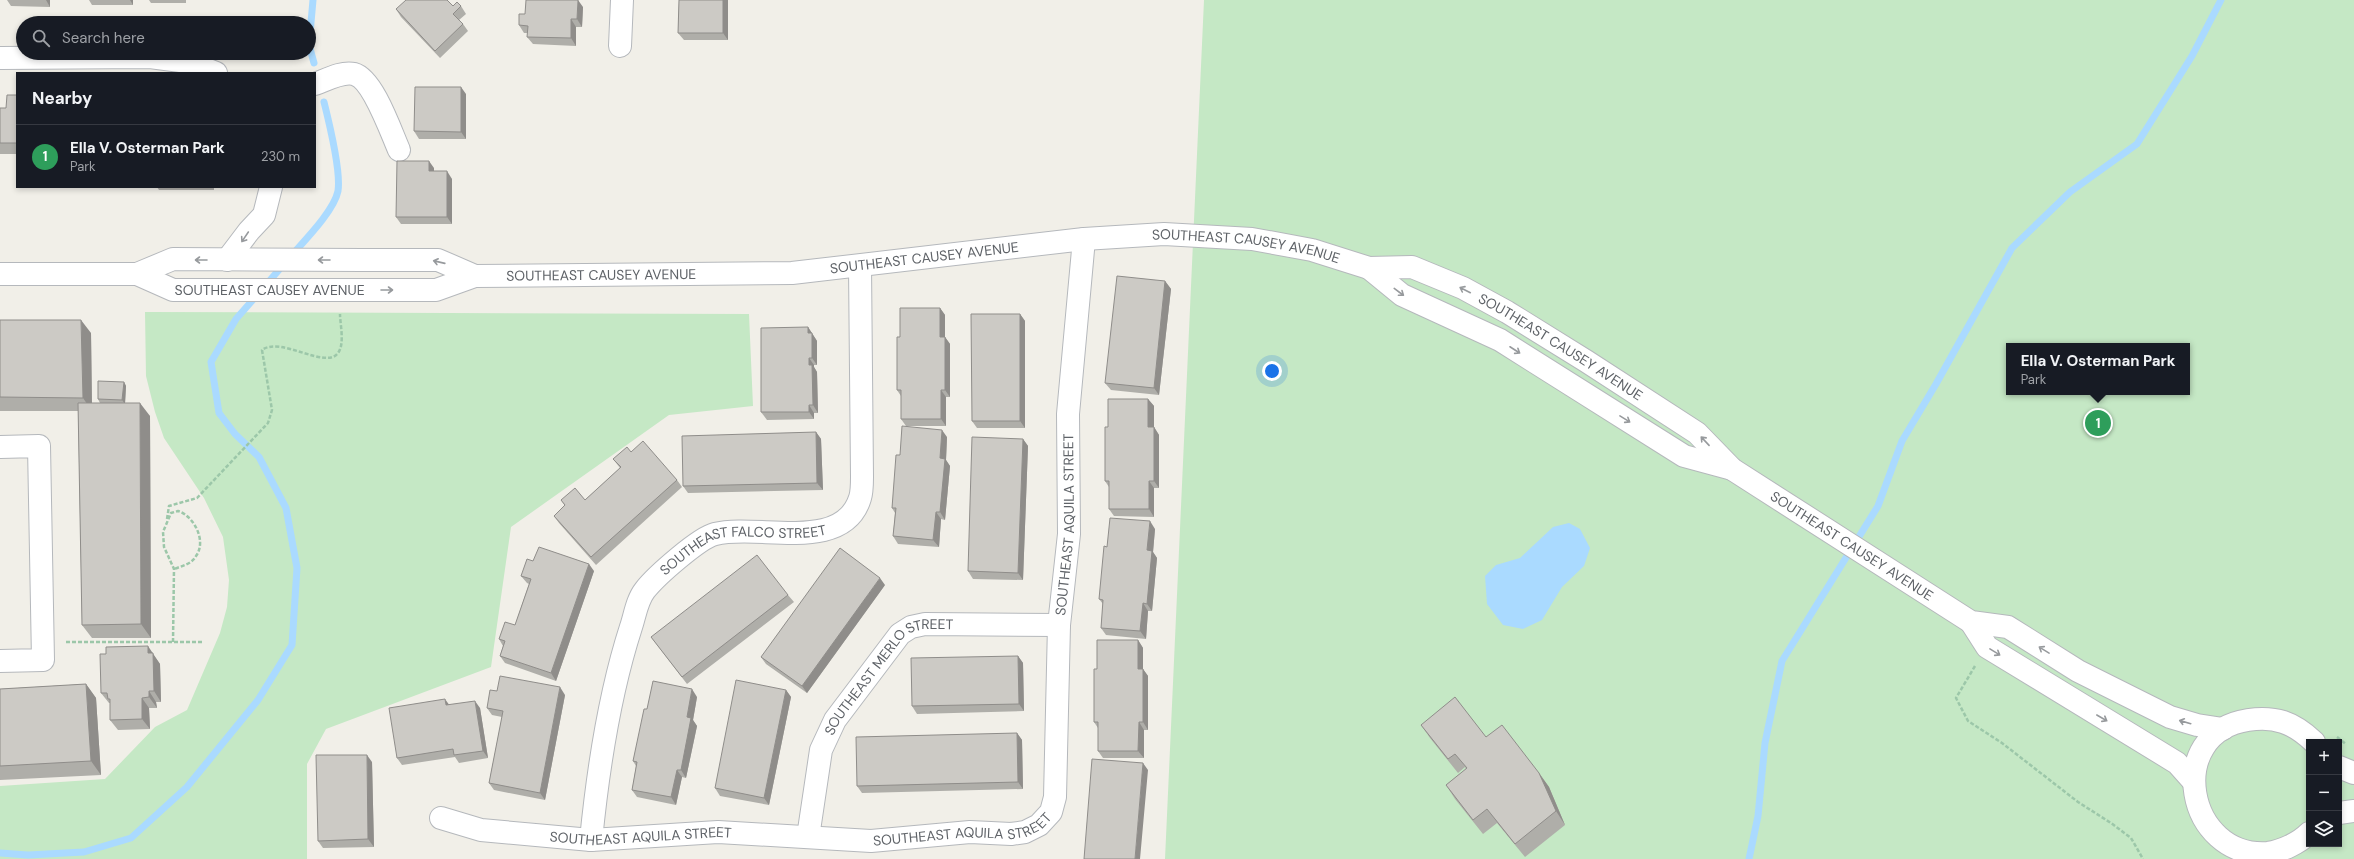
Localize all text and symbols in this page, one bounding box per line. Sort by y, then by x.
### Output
search box [16,16,316,60]
icon: search [30,27,52,49]
text: Search here [62,28,145,48]
text: Nearby [32,87,92,109]
text: Ella V. Osterman Park [70,138,225,158]
text: 1 [43,148,47,165]
text: 230 m [261,148,300,165]
text: Park [70,158,96,175]
street label: SOUTHEAST CAUSEY AVENUE [1151,225,1342,267]
one-way arrow [241,231,249,242]
street label: SOUTHEAST CAUSEY AVENUE [829,238,1020,278]
one-way arrow [195,256,208,264]
one-way arrow [318,256,331,264]
one-way arrow [433,257,446,265]
street label: SOUTHEAST CAUSEY AVENUE [506,265,696,285]
street label: SOUTHEAST CAUSEY AVENUE [175,281,365,299]
one-way arrow [380,286,393,294]
one-way arrow [1459,286,1471,293]
one-way arrow [1394,288,1405,296]
street label: SOUTHEAST CAUSEY AVENUE [1475,289,1646,404]
popup [2006,343,2190,395]
one-way arrow [1509,346,1520,354]
text: Ella V. Osterman Park [2021,351,2175,371]
your location [1262,361,1282,381]
text: Park [2021,371,2046,388]
pin: 1 [2085,408,2111,438]
one-way arrow [1619,416,1631,424]
street label: SOUTHEAST AQUILA STREET [1051,433,1078,617]
one-way arrow [1700,436,1710,446]
street label: SOUTHEAST CAUSEY AVENUE [1767,487,1937,605]
street label: SOUTHEAST FALCO STREET [656,521,828,579]
street label: SOUTHEAST MERLO STREET [820,615,954,738]
one-way arrow [2039,646,2050,654]
one-way arrow [1989,649,2001,657]
one-way arrow [2096,714,2107,722]
one-way arrow [2178,718,2191,725]
map controls [2306,739,2342,847]
button: + [2306,739,2342,775]
button: − [2306,775,2342,811]
street label: SOUTHEAST AQUILA STREET [872,808,1055,850]
button: layers [2306,811,2342,847]
street label: SOUTHEAST AQUILA STREET [549,823,732,849]

